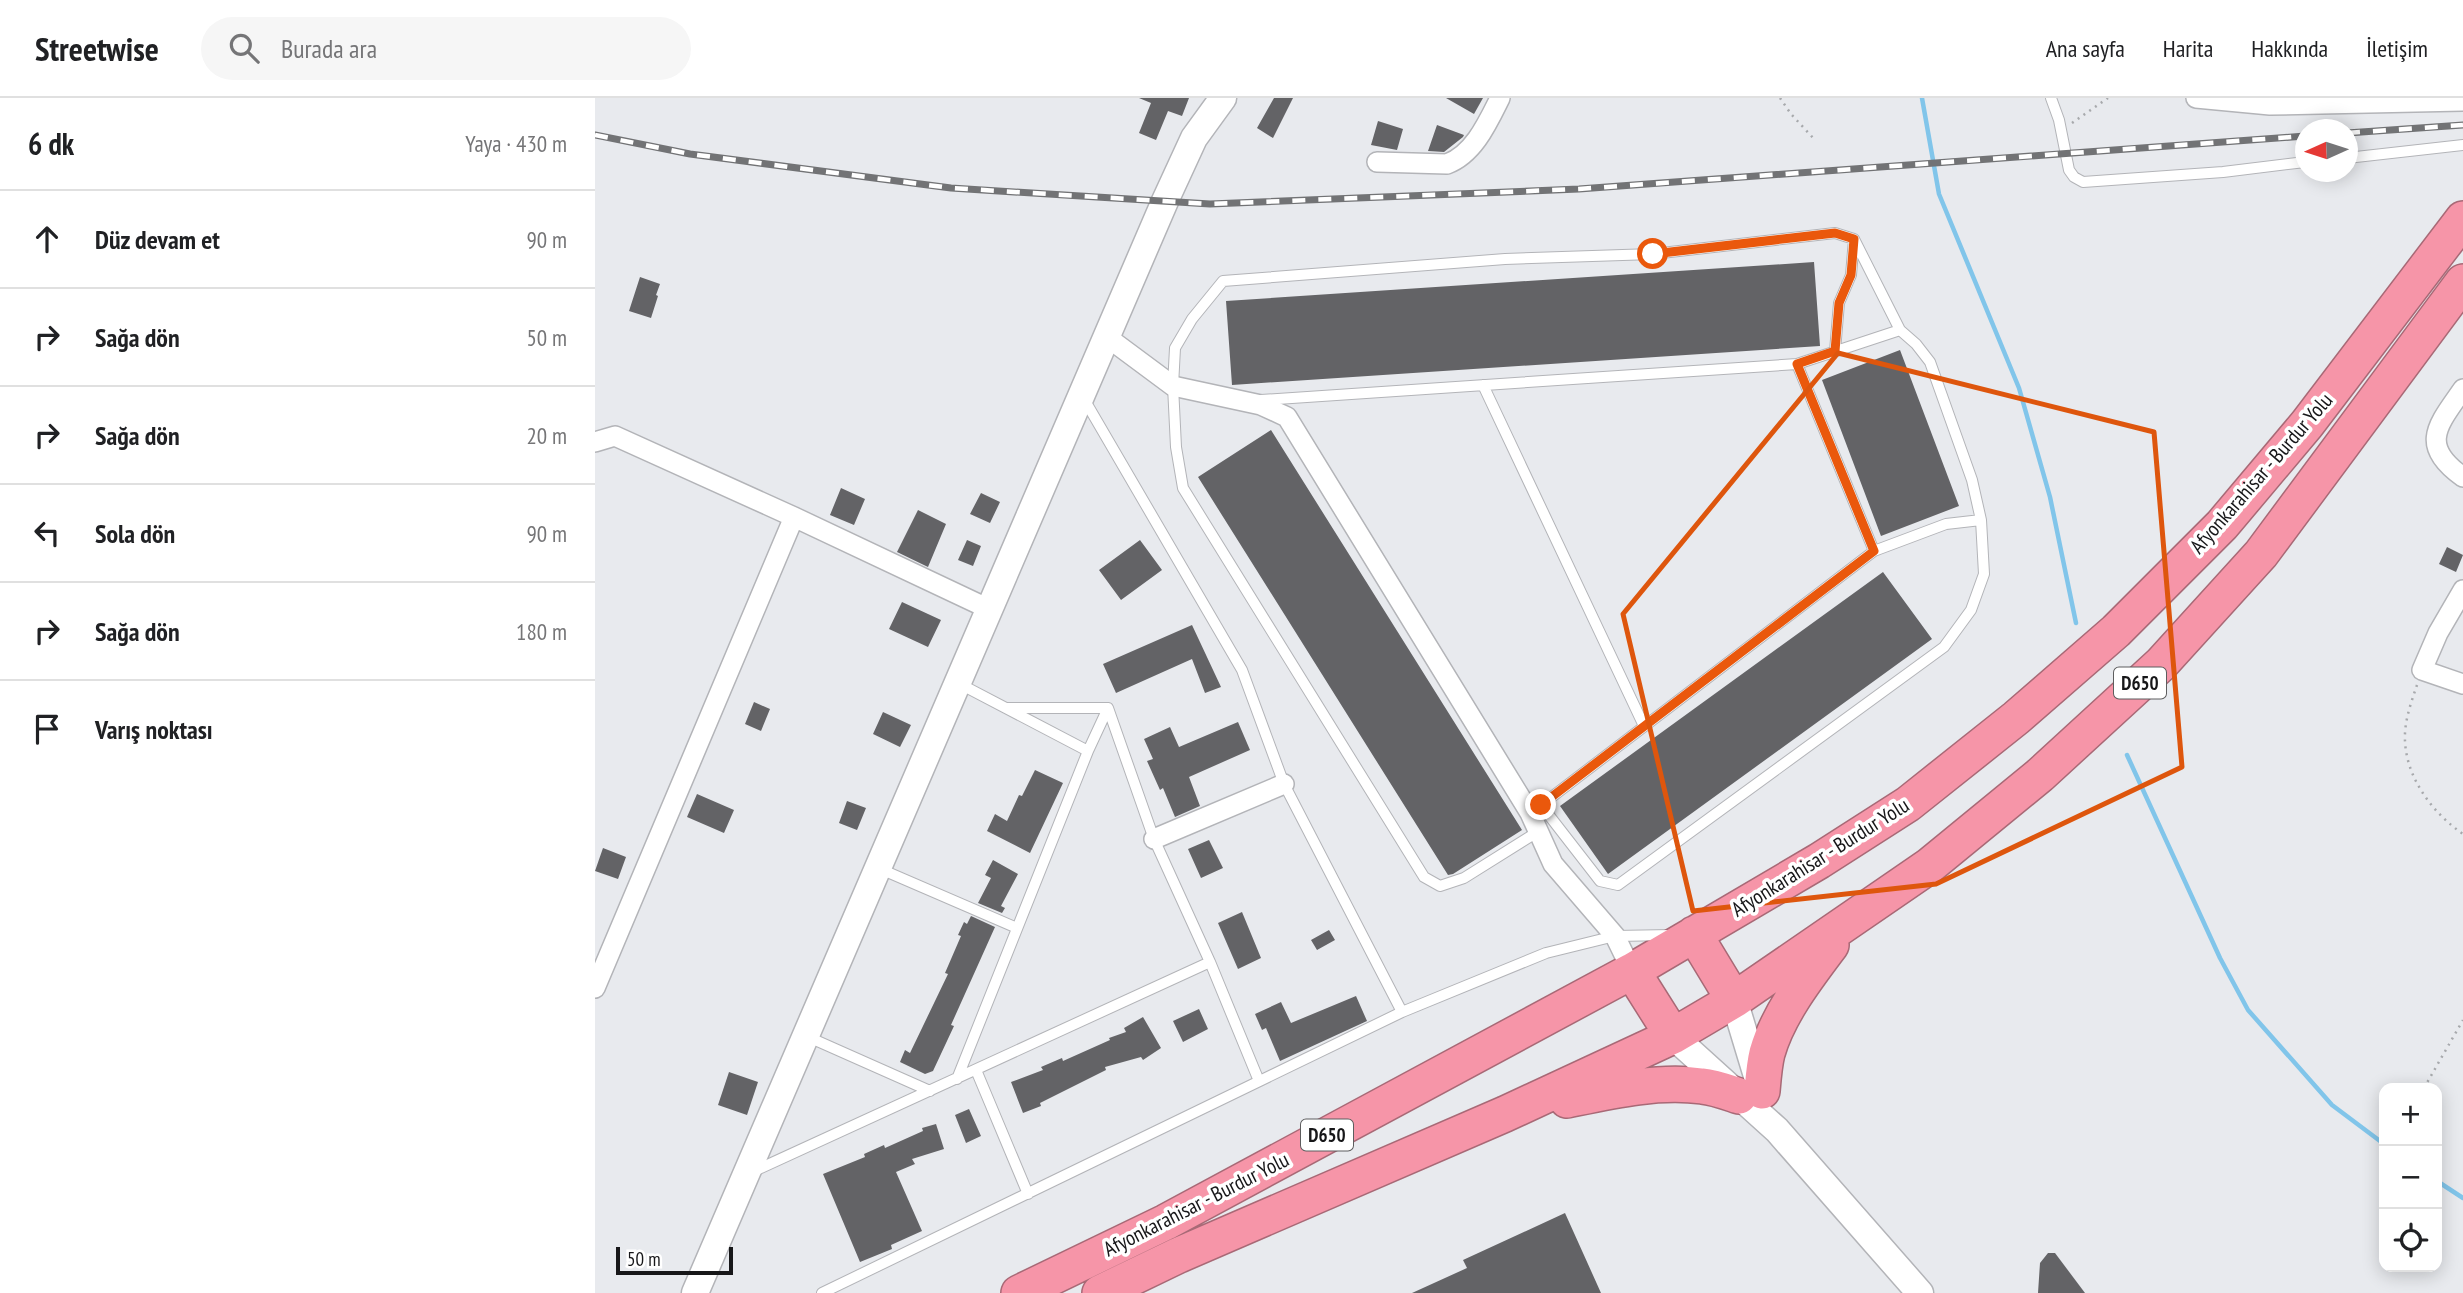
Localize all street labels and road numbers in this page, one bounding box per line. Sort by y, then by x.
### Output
street label: Afyonkarahisar - Burdur Yolu [2184,387,2338,559]
road number: D650 [2114,668,2166,698]
street label: Afyonkarahisar - Burdur Yolu [1726,791,1914,923]
road number: D650 [1301,1119,1353,1150]
street label: Afyonkarahisar - Burdur Yolu [1099,1146,1293,1262]

